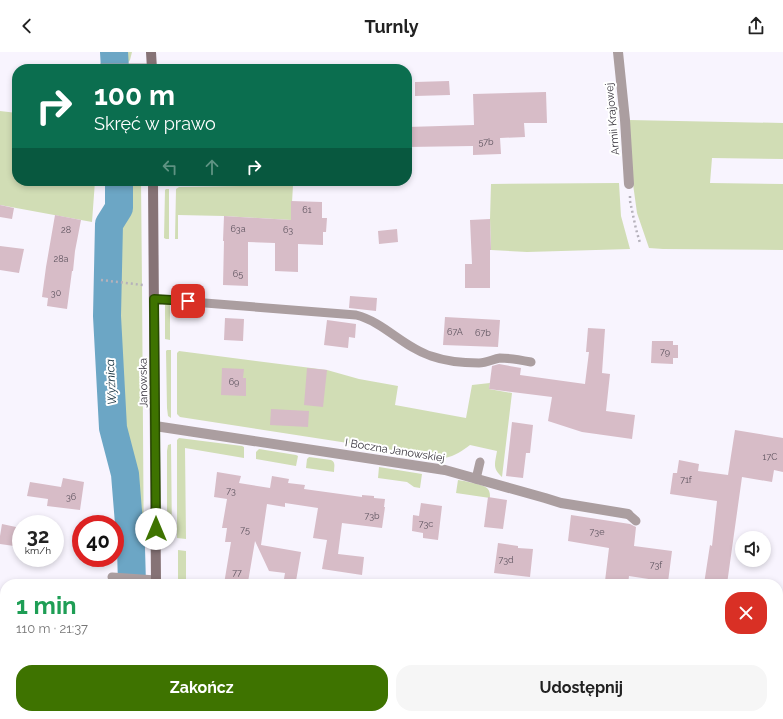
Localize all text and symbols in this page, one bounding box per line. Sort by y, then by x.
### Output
icon: back [16,15,38,37]
icon: share [745,15,767,37]
text: Turnly [364,16,419,37]
text: 100 m [94,79,175,112]
icon: right [28,80,80,132]
street label: Armii Krajowej [603,82,622,156]
text: Skręć w prawo [94,113,216,134]
house number: 57b [478,137,494,147]
icon: left [159,156,181,178]
icon: ahead [201,156,223,178]
icon: right [243,156,265,178]
house number: 61 [302,205,312,215]
house number: 63a [230,224,246,234]
house number: 28 [61,225,71,235]
house number: 63 [283,225,293,235]
house number: 28a [54,254,69,264]
house number: 65 [233,269,243,279]
pin [171,284,205,318]
house number: 30 [51,288,62,298]
icon: arrive [177,290,199,312]
house number: 67A [447,327,463,337]
house number: 67b [475,328,491,338]
house number: 79 [660,347,670,357]
street label: Janowska [137,358,150,408]
water label: Wyżnica [103,359,119,405]
house number: 69 [229,377,239,387]
street label: I Boczna Janowskiej [344,436,446,465]
house number: 17C [763,452,777,462]
house number: 71f [680,475,693,485]
house number: 73 [226,486,236,496]
house number: 36 [66,492,77,502]
position arrow [135,508,177,550]
house number: 73b [364,511,380,521]
speed limit sign: 40 [72,515,124,567]
house number: 73c [419,519,433,529]
text: 32 [27,524,49,548]
house number: 75 [240,525,250,535]
house number: 73e [590,527,605,537]
map controls [735,531,771,567]
button: sound [735,531,771,567]
text: km/h [25,545,51,556]
house number: 73d [498,555,514,565]
house number: 73f [650,560,663,570]
house number: 77 [232,568,242,578]
text: 1 min [16,591,77,620]
button: close [725,592,767,634]
text: 110 m · 21:37 [16,621,88,636]
button: Zakończ [16,665,388,711]
button: Udostępnij [396,665,767,711]

